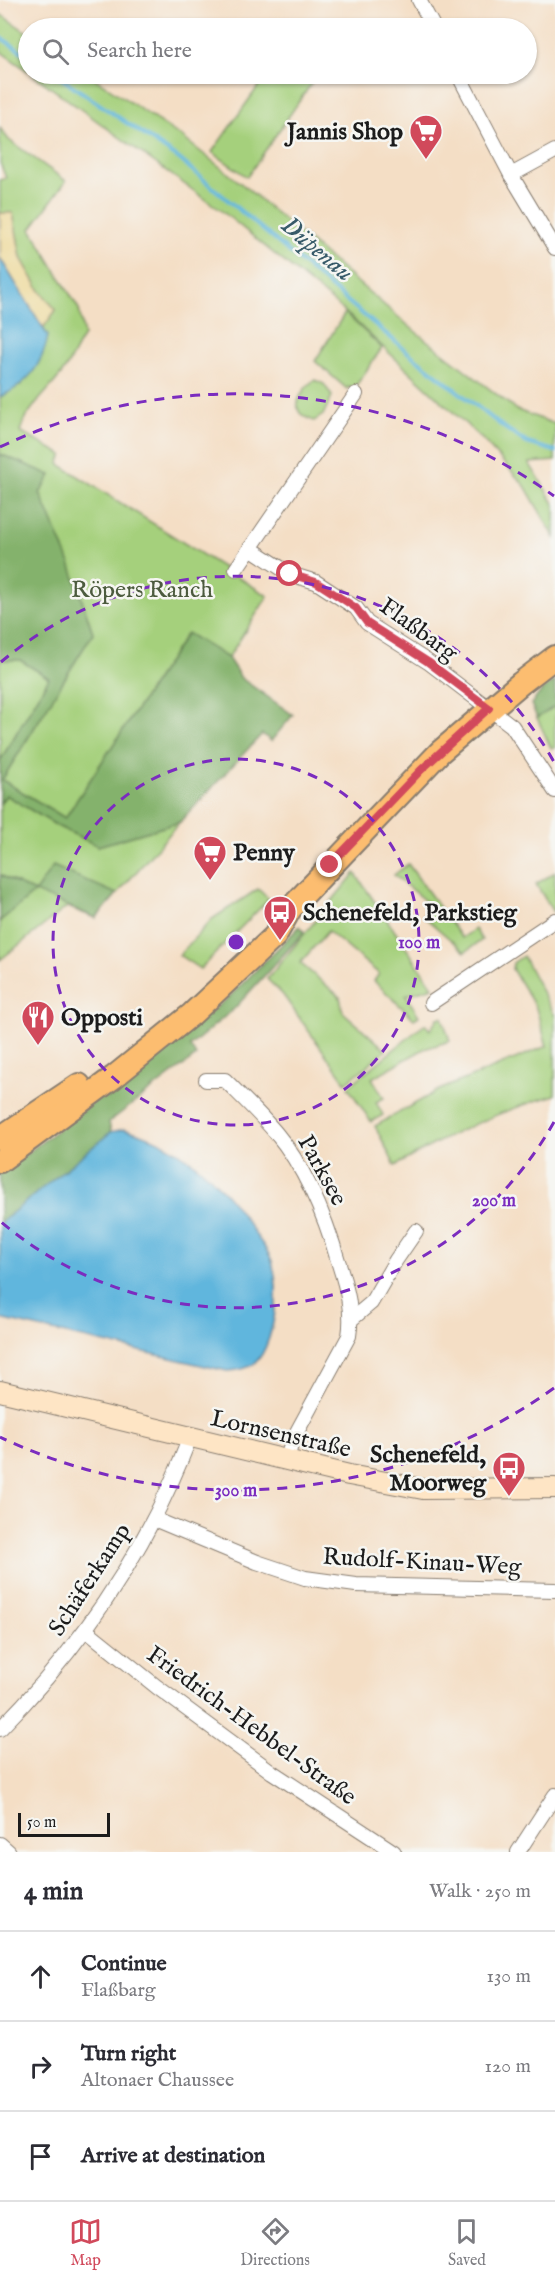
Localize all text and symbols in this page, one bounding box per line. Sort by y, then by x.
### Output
search box [18,18,537,84]
icon: search [39,35,72,68]
text: Search here [87,37,192,65]
supermarket icon: Jannis Shop [408,113,444,160]
place label: Jannis Shop [284,117,403,148]
water label: Düpenau [274,209,360,289]
route start [276,560,302,586]
park label: Röpers Ranch [71,575,213,606]
street label: Flaßbarg [373,591,464,670]
supermarket icon: Penny [192,834,228,881]
place label: Penny [233,838,296,869]
route end [316,851,342,877]
bus stop icon: Schenefeld, Parkstieg [262,894,298,941]
place label: Schenefeld, Parkstieg [303,898,518,929]
centre of rings [226,932,246,952]
text: 100 m [398,932,440,955]
restaurant icon: Opposti [20,999,56,1046]
place label: Opposti [61,1003,144,1034]
street label: Parksee [290,1130,354,1212]
text: 200 m [472,1190,516,1213]
street label: Lornsenstraße [207,1403,354,1466]
place label: Schenefeld, Moorweg [370,1440,487,1499]
bus stop icon: Schenefeld, Moorweg [491,1450,527,1497]
text: 300 m [215,1480,257,1503]
street label: Schäferkamp [42,1517,138,1642]
street label: Rudolf-Kinau-Weg [322,1542,523,1583]
street label: Friedrich-Hebbel-Straße [140,1640,362,1813]
scale bar [18,1810,110,1838]
text: 50 m [27,1813,56,1833]
text: 4 min [24,1875,83,1908]
text: Walk · 250 m [429,1879,531,1904]
text: Continue [81,1950,167,1978]
icon: ahead [24,1960,57,1993]
text: 130 m [486,1964,531,1989]
text: Flaßbarg [81,1978,156,2003]
text: Turn right [81,2040,176,2068]
icon: right [24,2050,57,2083]
text: 120 m [485,2054,531,2079]
text: Altonaer Chaussee [81,2068,234,2093]
icon: arrive [24,2140,57,2173]
text: Arrive at destination [81,2142,265,2170]
tab: Map [69,2215,102,2271]
tab: Directions [240,2215,310,2271]
tab: Saved [448,2215,486,2271]

